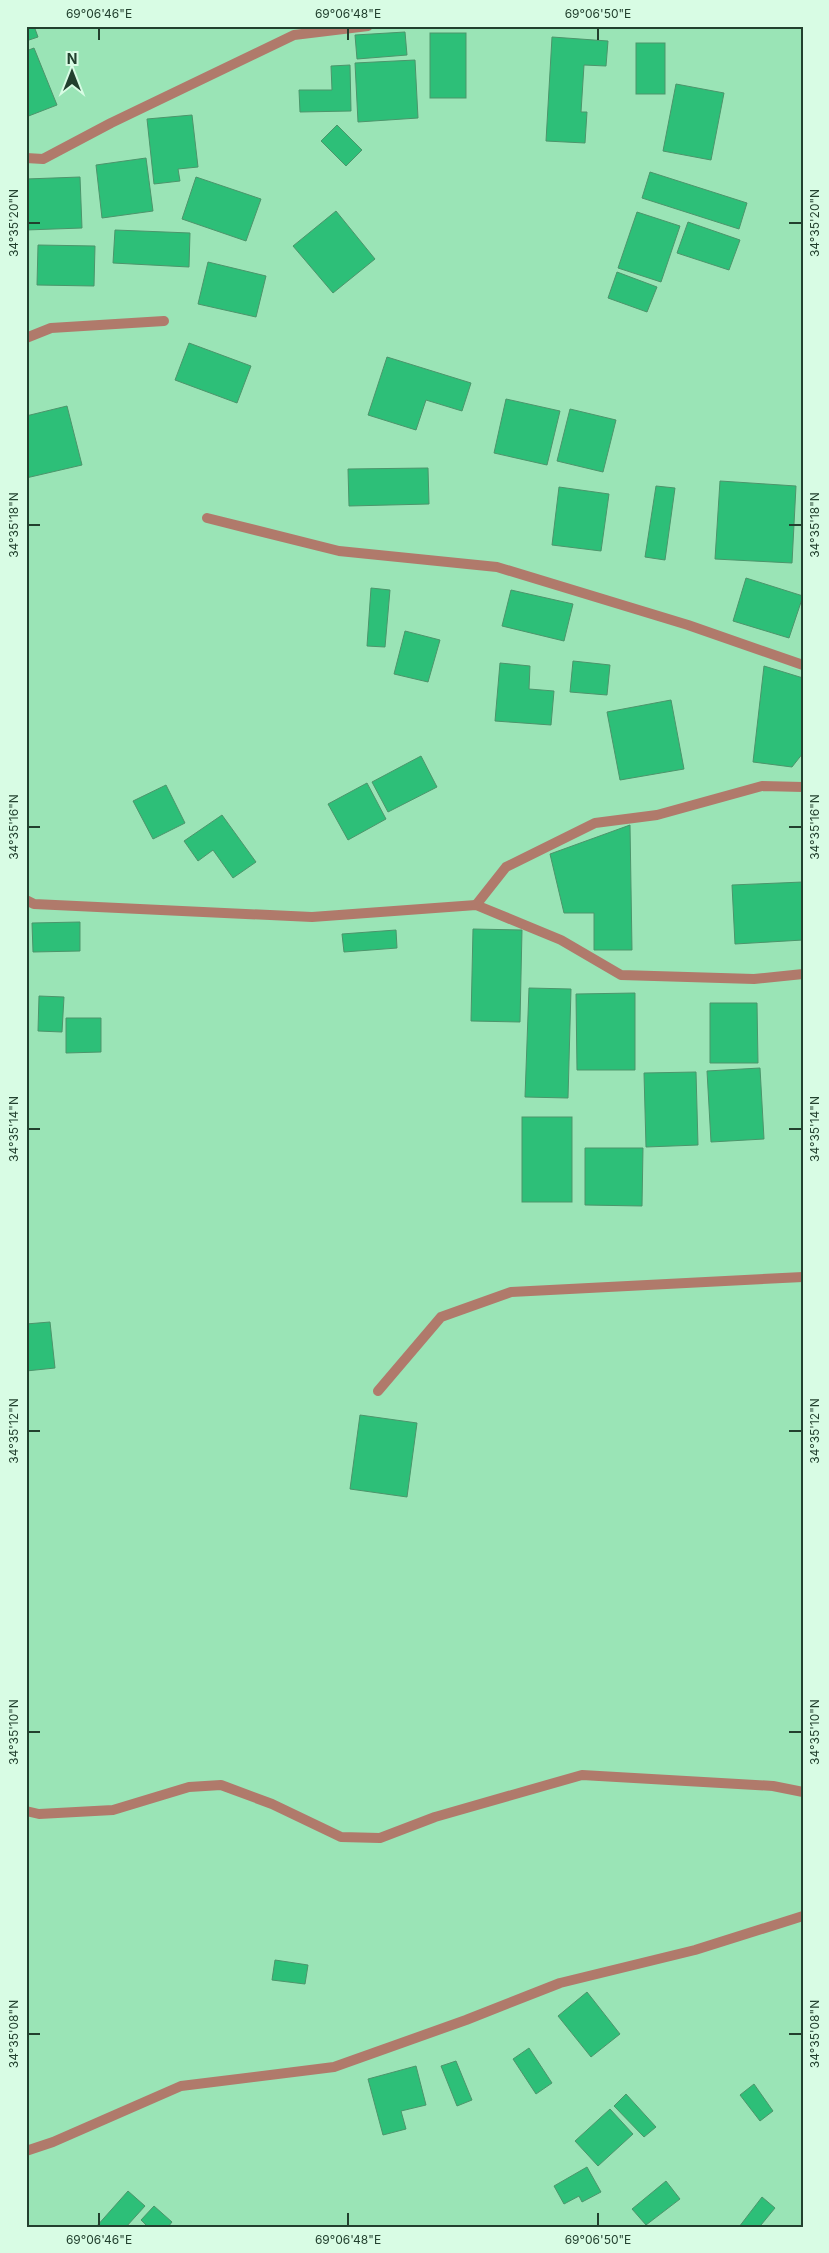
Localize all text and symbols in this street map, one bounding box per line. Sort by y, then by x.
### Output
text: 69°06'46"E [66,6,132,21]
text: 69°06'48"E [315,6,381,21]
text: 69°06'50"E [565,6,631,21]
north arrow [48,48,98,98]
text: N [67,50,77,67]
text: 34°35'20"N [6,189,21,257]
text: 34°35'20"N [807,189,822,257]
text: 34°35'18"N [6,492,21,558]
text: 34°35'18"N [807,492,822,558]
text: 34°35'16"N [6,794,21,860]
text: 34°35'16"N [807,794,822,860]
text: 34°35'14"N [6,1096,21,1162]
text: 34°35'14"N [807,1096,822,1162]
text: 34°35'12"N [6,1398,21,1464]
text: 34°35'12"N [807,1398,822,1464]
text: 34°35'10"N [6,1699,21,1765]
text: 34°35'10"N [807,1699,822,1765]
text: 34°35'08"N [6,2000,21,2068]
text: 34°35'08"N [807,2000,822,2068]
text: 69°06'46"E [66,2232,132,2247]
text: 69°06'48"E [315,2232,381,2247]
text: 69°06'50"E [565,2232,631,2247]

